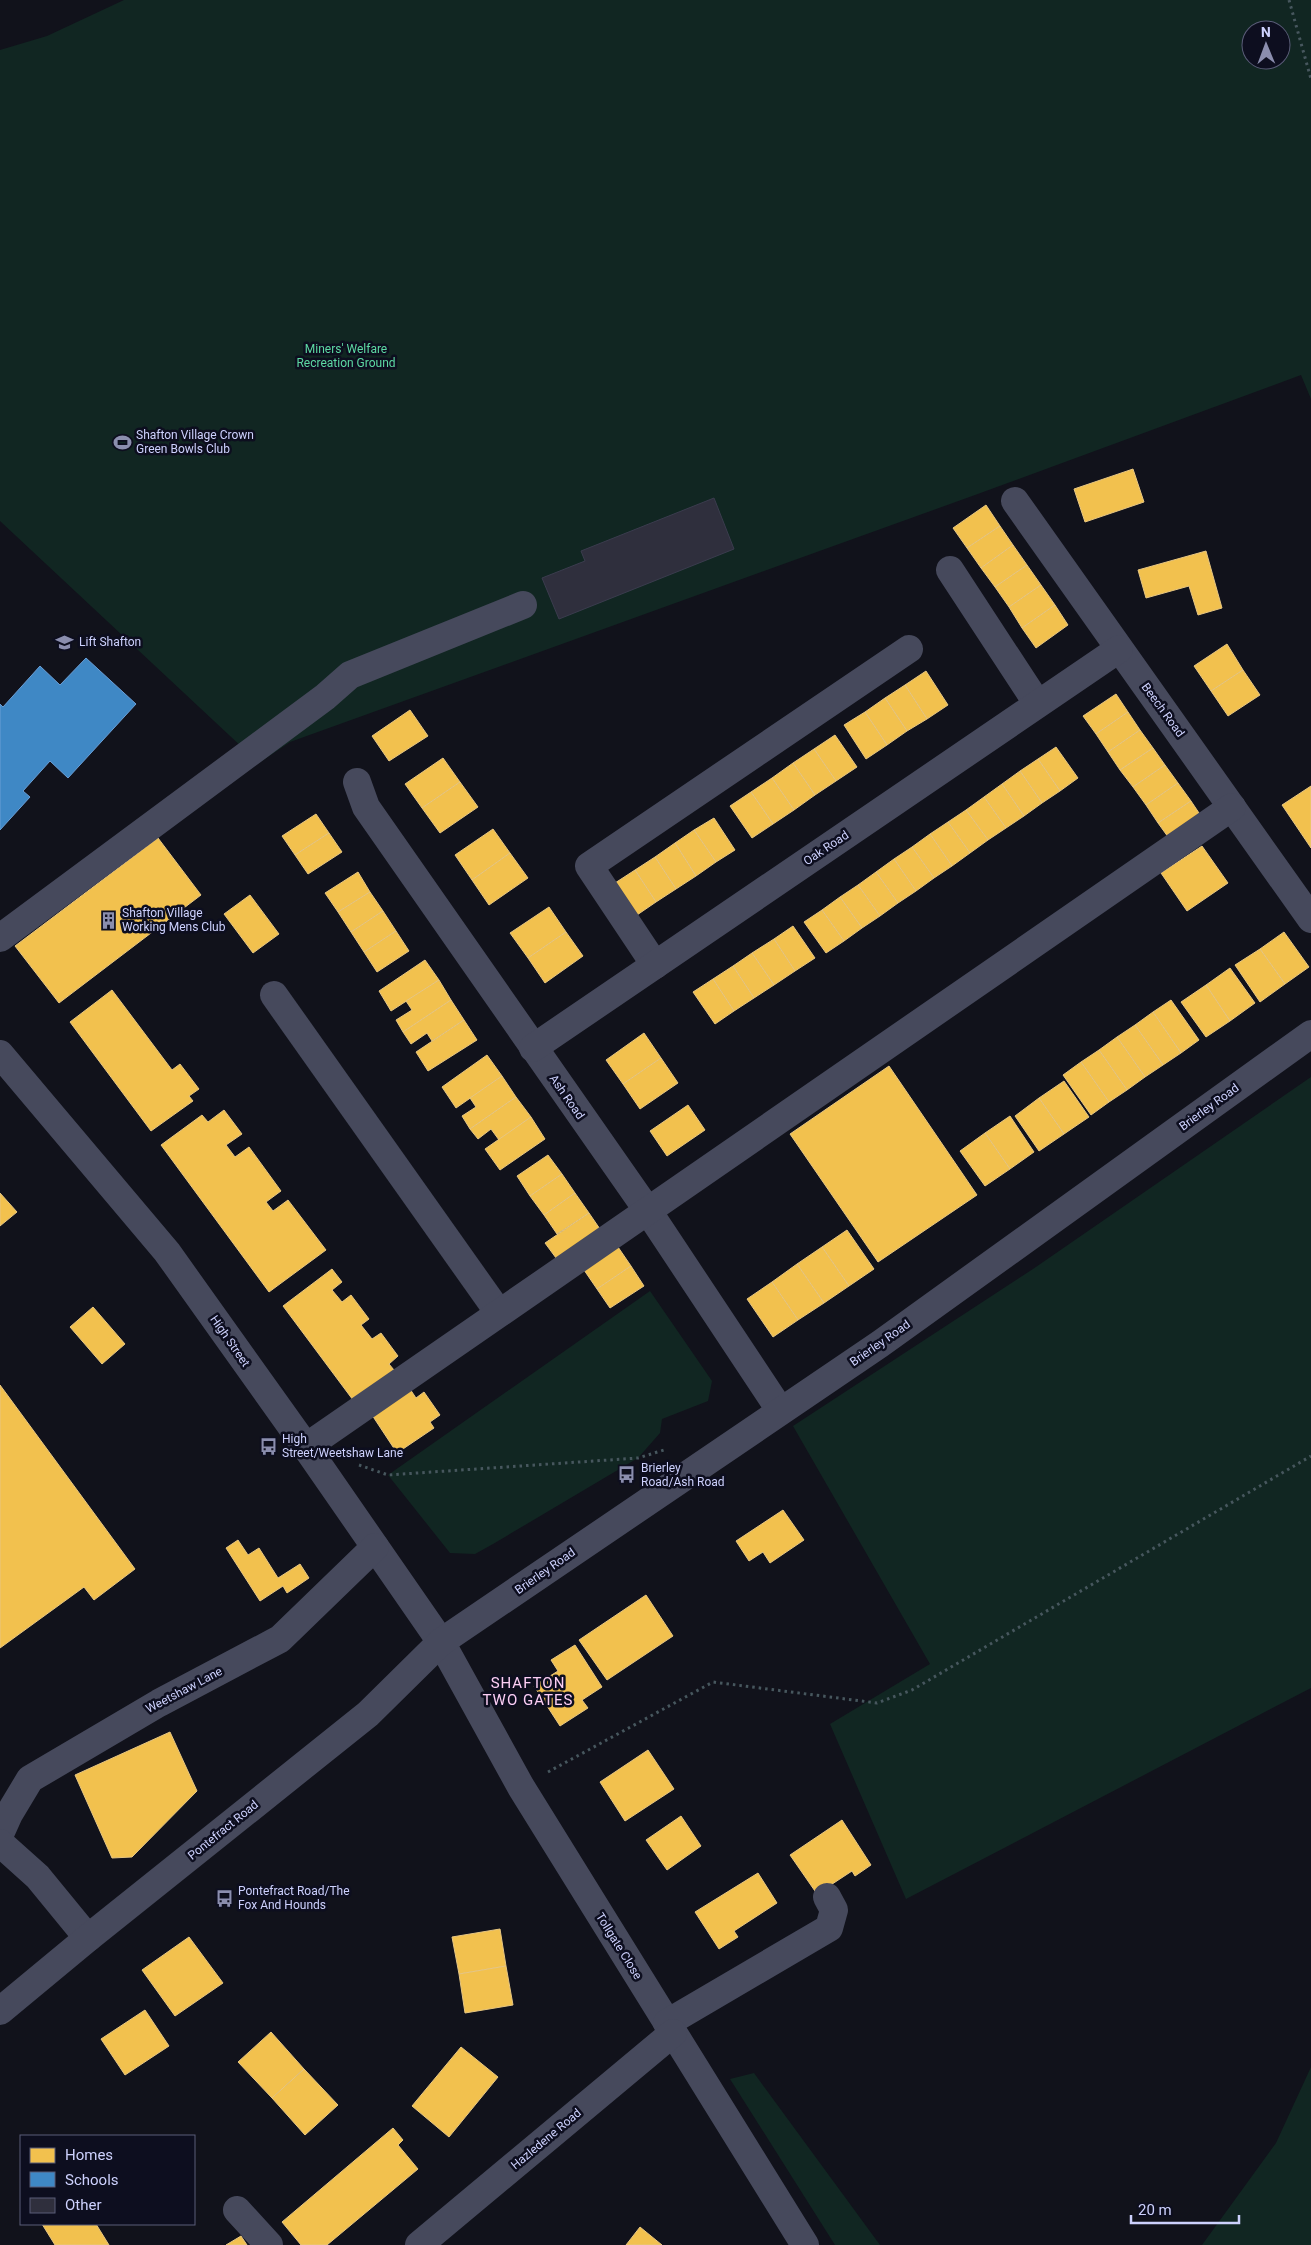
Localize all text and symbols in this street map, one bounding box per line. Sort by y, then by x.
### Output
north arrow [1241,20,1291,70]
text: N [1261,24,1271,40]
park label: Miners' Welfare Recreation Ground [296,342,396,370]
place label: Shafton Village Crown Green Bowls Club [136,428,254,456]
sports icon: Shafton Village Crown Green Bowls Club [112,432,132,452]
school or university icon: Lift Shafton [55,632,75,652]
place label: Lift Shafton [79,635,141,649]
street label: Beech Road [1139,680,1187,740]
street label: Oak Road [801,828,851,868]
place label: Shafton Village Working Mens Club [122,906,226,934]
building icon: Shafton Village Working Mens Club [98,910,118,930]
street label: Ash Road [547,1072,587,1122]
street label: Brierley Road [1176,1081,1242,1133]
street label: High Street [207,1313,253,1369]
street label: Brierley Road [847,1317,913,1369]
place label: High Street/Weetshaw Lane [282,1432,403,1460]
bus stop icon: High Street/Weetshaw Lane [258,1436,278,1456]
place label: Brierley Road/Ash Road [641,1461,725,1489]
bus stop icon: Brierley Road/Ash Road [617,1465,637,1485]
street label: Brierley Road [512,1545,578,1597]
street label: Weetshaw Lane [143,1664,225,1716]
district label: SHAFTON TWO GATES [483,1674,573,1709]
street label: Pontefract Road [185,1797,261,1863]
place label: Pontefract Road/The Fox And Hounds [238,1884,350,1912]
bus stop icon: Pontefract Road/The Fox And Hounds [214,1888,234,1908]
street label: Tollgate Close [593,1910,645,1982]
street label: Hazledene Road [508,2106,584,2172]
legend [20,2135,195,2225]
text: Homes [65,2146,113,2164]
text: Schools [65,2171,119,2189]
scale bar [1131,2192,1238,2224]
text: Other [65,2196,102,2214]
text: 20 m [1138,2201,1172,2219]

